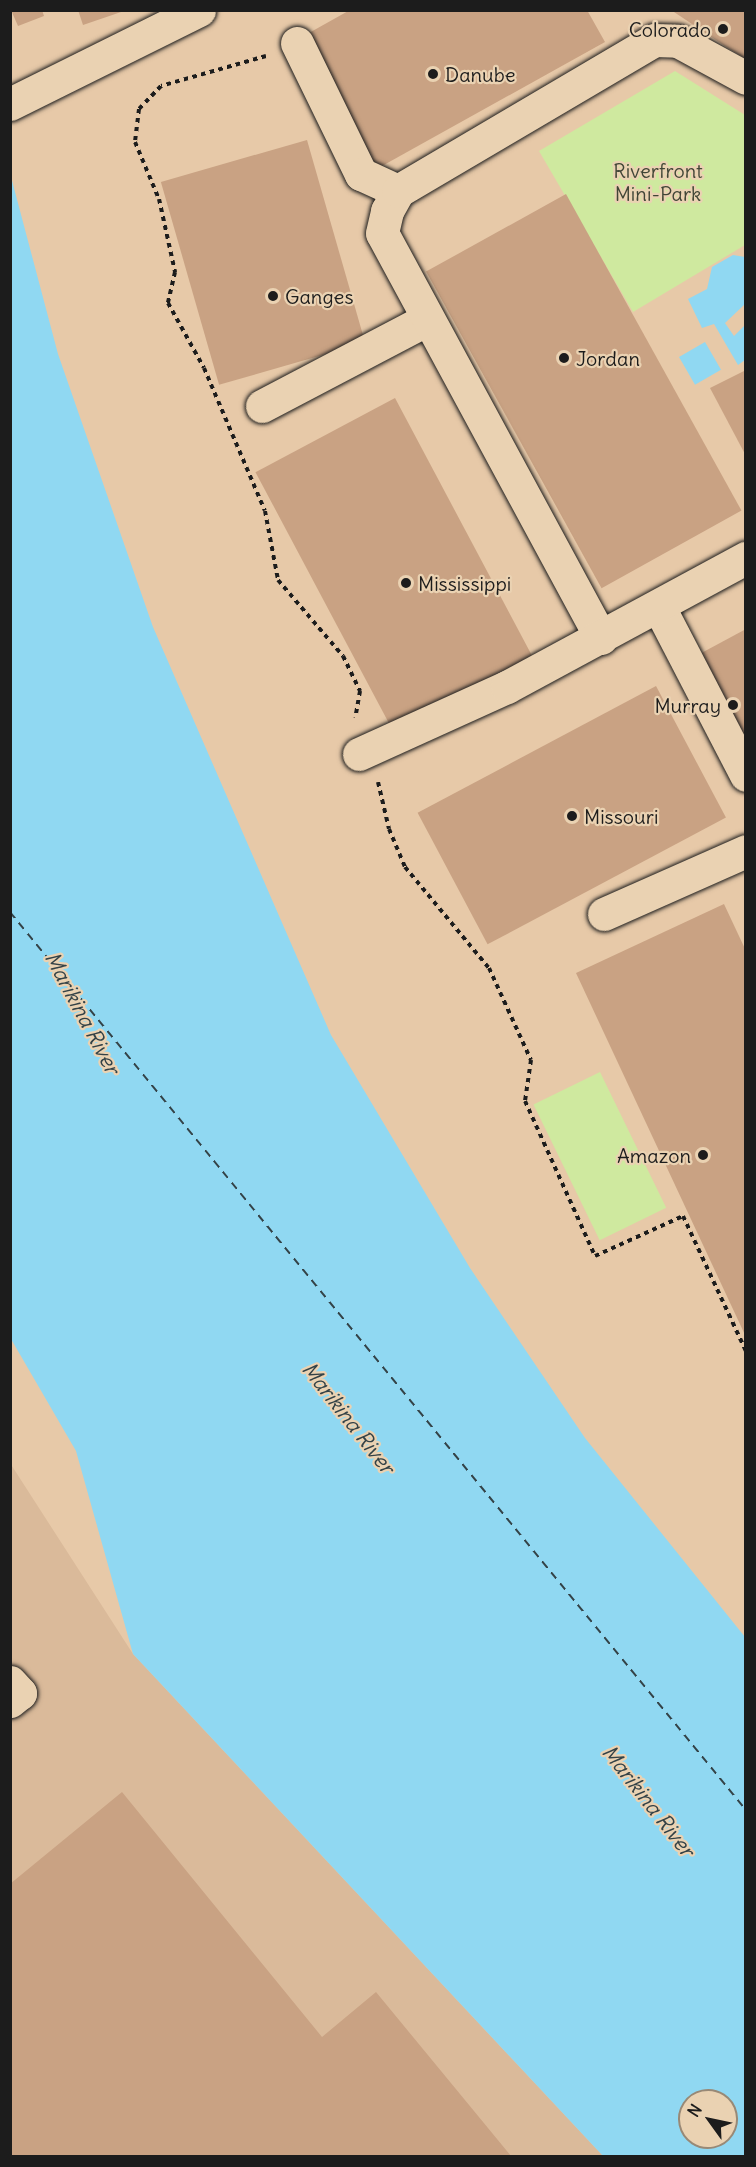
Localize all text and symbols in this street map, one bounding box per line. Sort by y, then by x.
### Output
place label: Colorado [629,17,711,41]
marker: Colorado [716,22,730,36]
place label: Danube [445,62,516,86]
marker: Danube [426,67,440,81]
park label: Riverfront Mini-Park [613,159,703,206]
place label: Ganges [285,284,353,308]
marker: Ganges [266,289,280,303]
place label: Jordan [576,346,640,370]
marker: Jordan [557,351,571,365]
place label: Mississippi [418,571,511,595]
marker: Mississippi [399,576,413,590]
place label: Murray [654,693,721,717]
marker: Murray [726,698,740,712]
place label: Missouri [584,804,658,828]
marker: Missouri [565,809,579,823]
water label: Marikina River [39,948,125,1078]
place label: Amazon [617,1143,691,1167]
marker: Amazon [696,1148,710,1162]
water label: Marikina River [297,1357,399,1479]
water label: Marikina River [597,1740,699,1862]
north arrow [678,2089,738,2149]
text: N [683,2100,706,2120]

